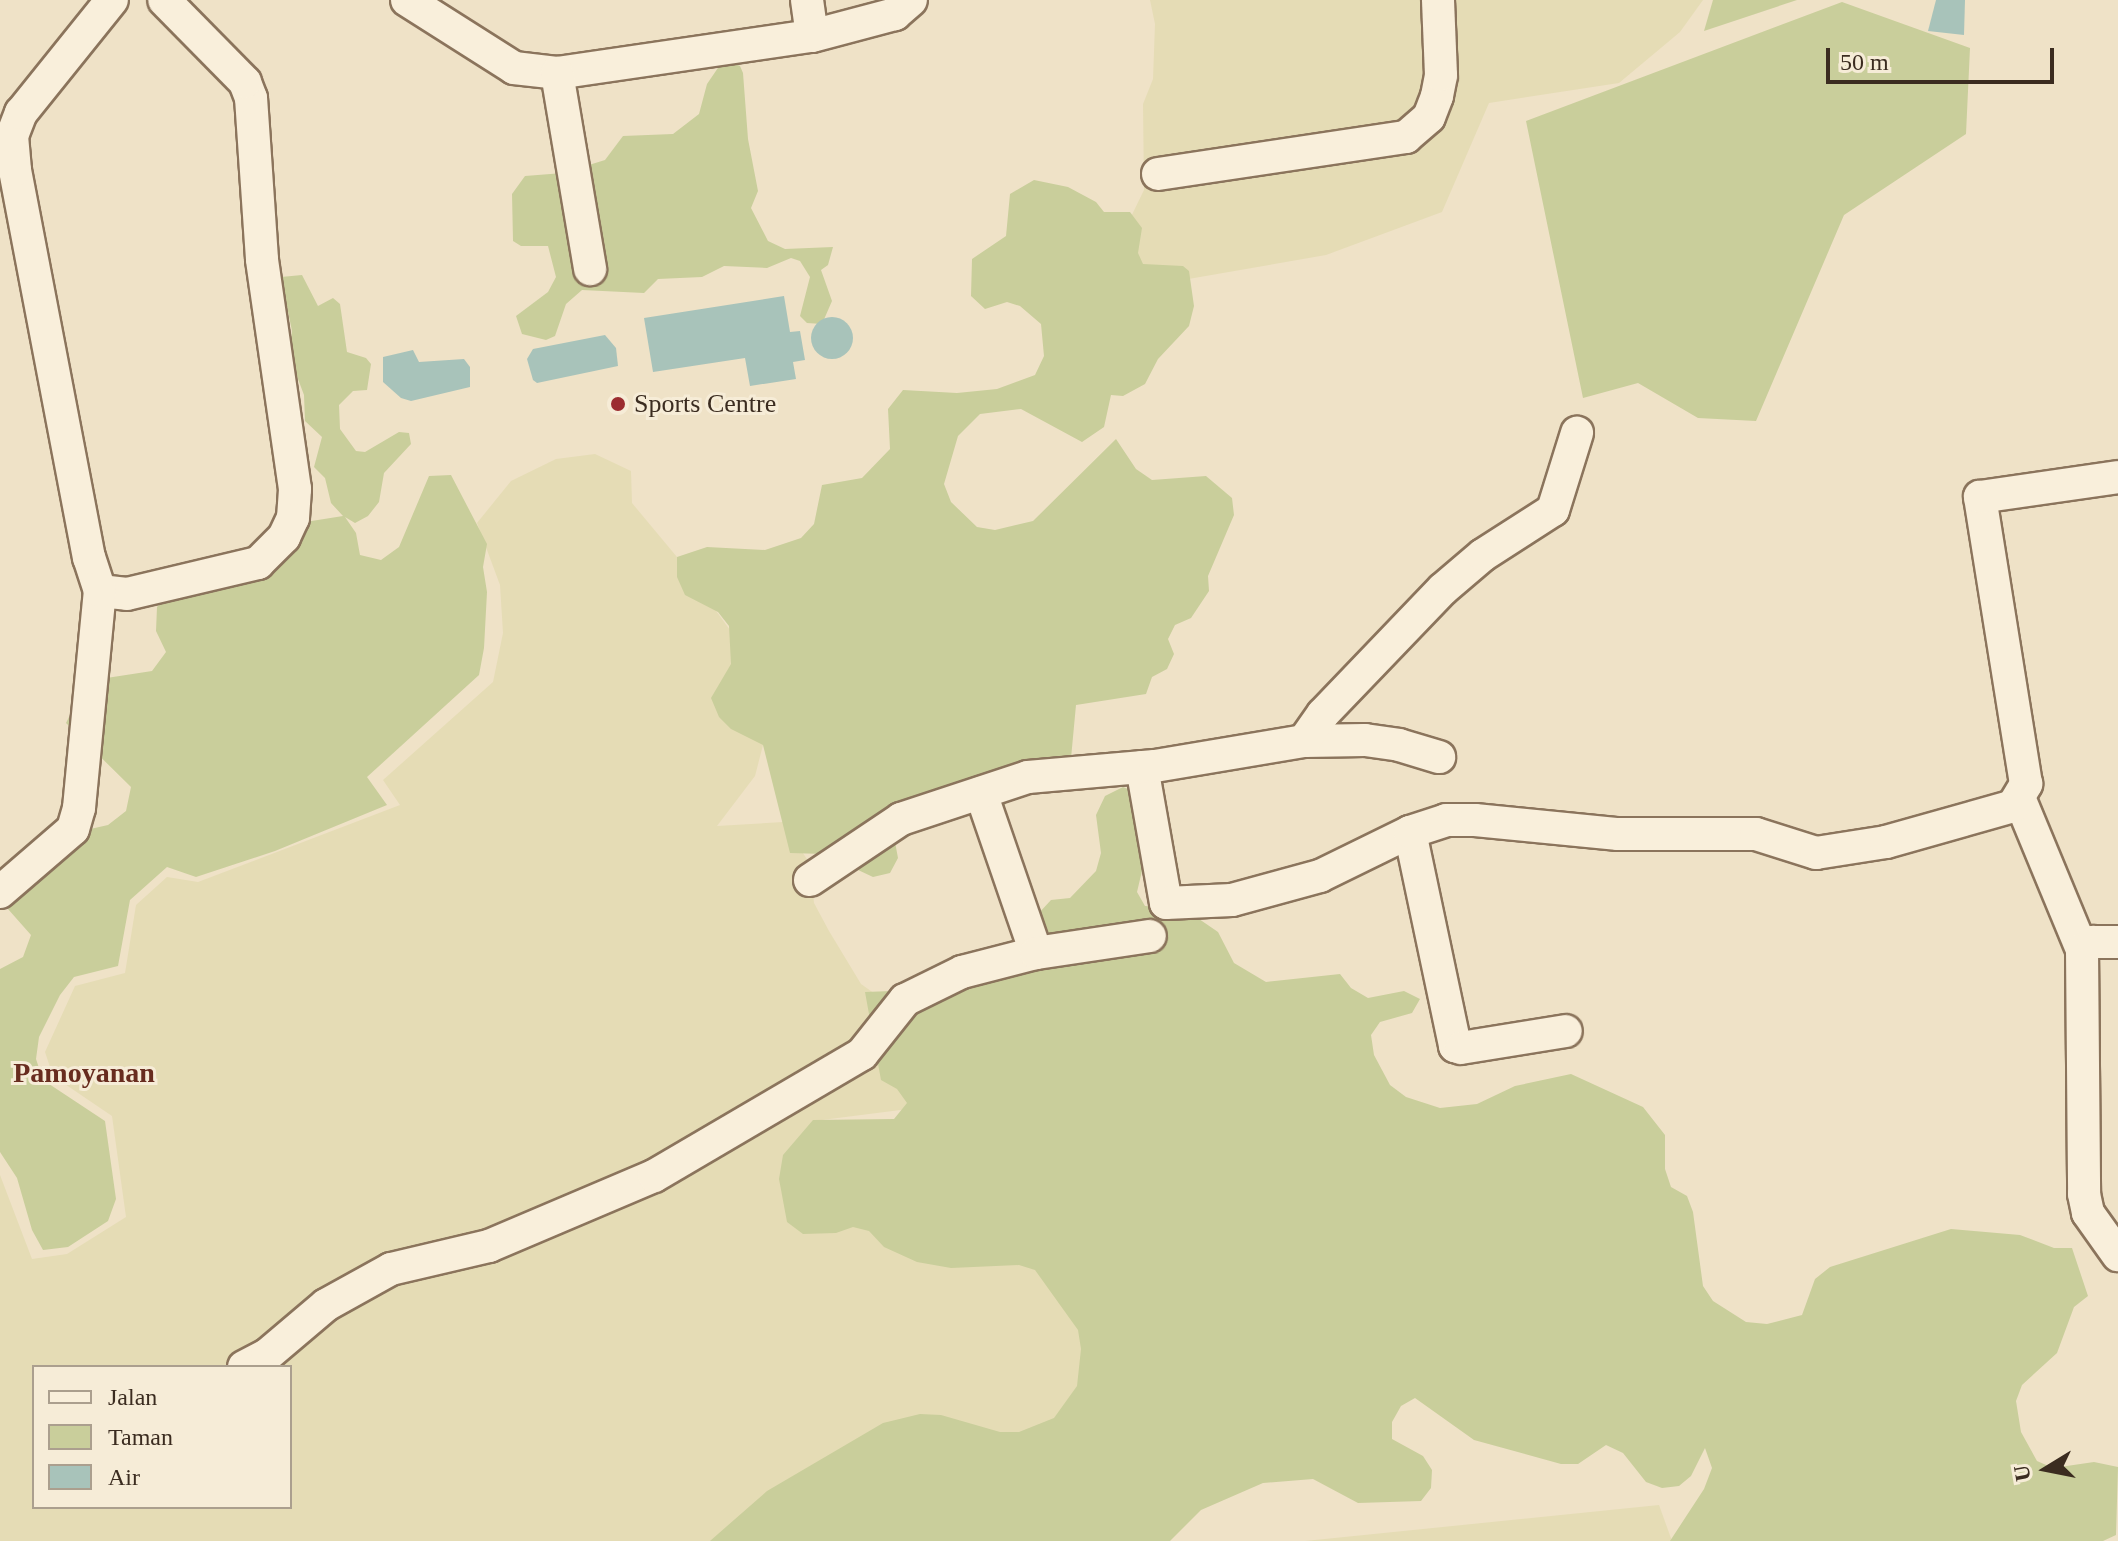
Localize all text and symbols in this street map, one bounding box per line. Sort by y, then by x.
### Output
scale bar [1830,32,2058,82]
text: 50 m [1840,49,1889,75]
place label: Sports Centre [634,388,776,420]
marker: Sports Centre [609,395,627,413]
district label: Pamoyanan [13,1056,155,1090]
legend [32,1365,292,1509]
text: Jalan [108,1384,157,1410]
text: Taman [108,1424,173,1450]
north arrow [2006,1429,2086,1509]
text: U [2008,1463,2036,1483]
text: Air [108,1464,140,1490]

